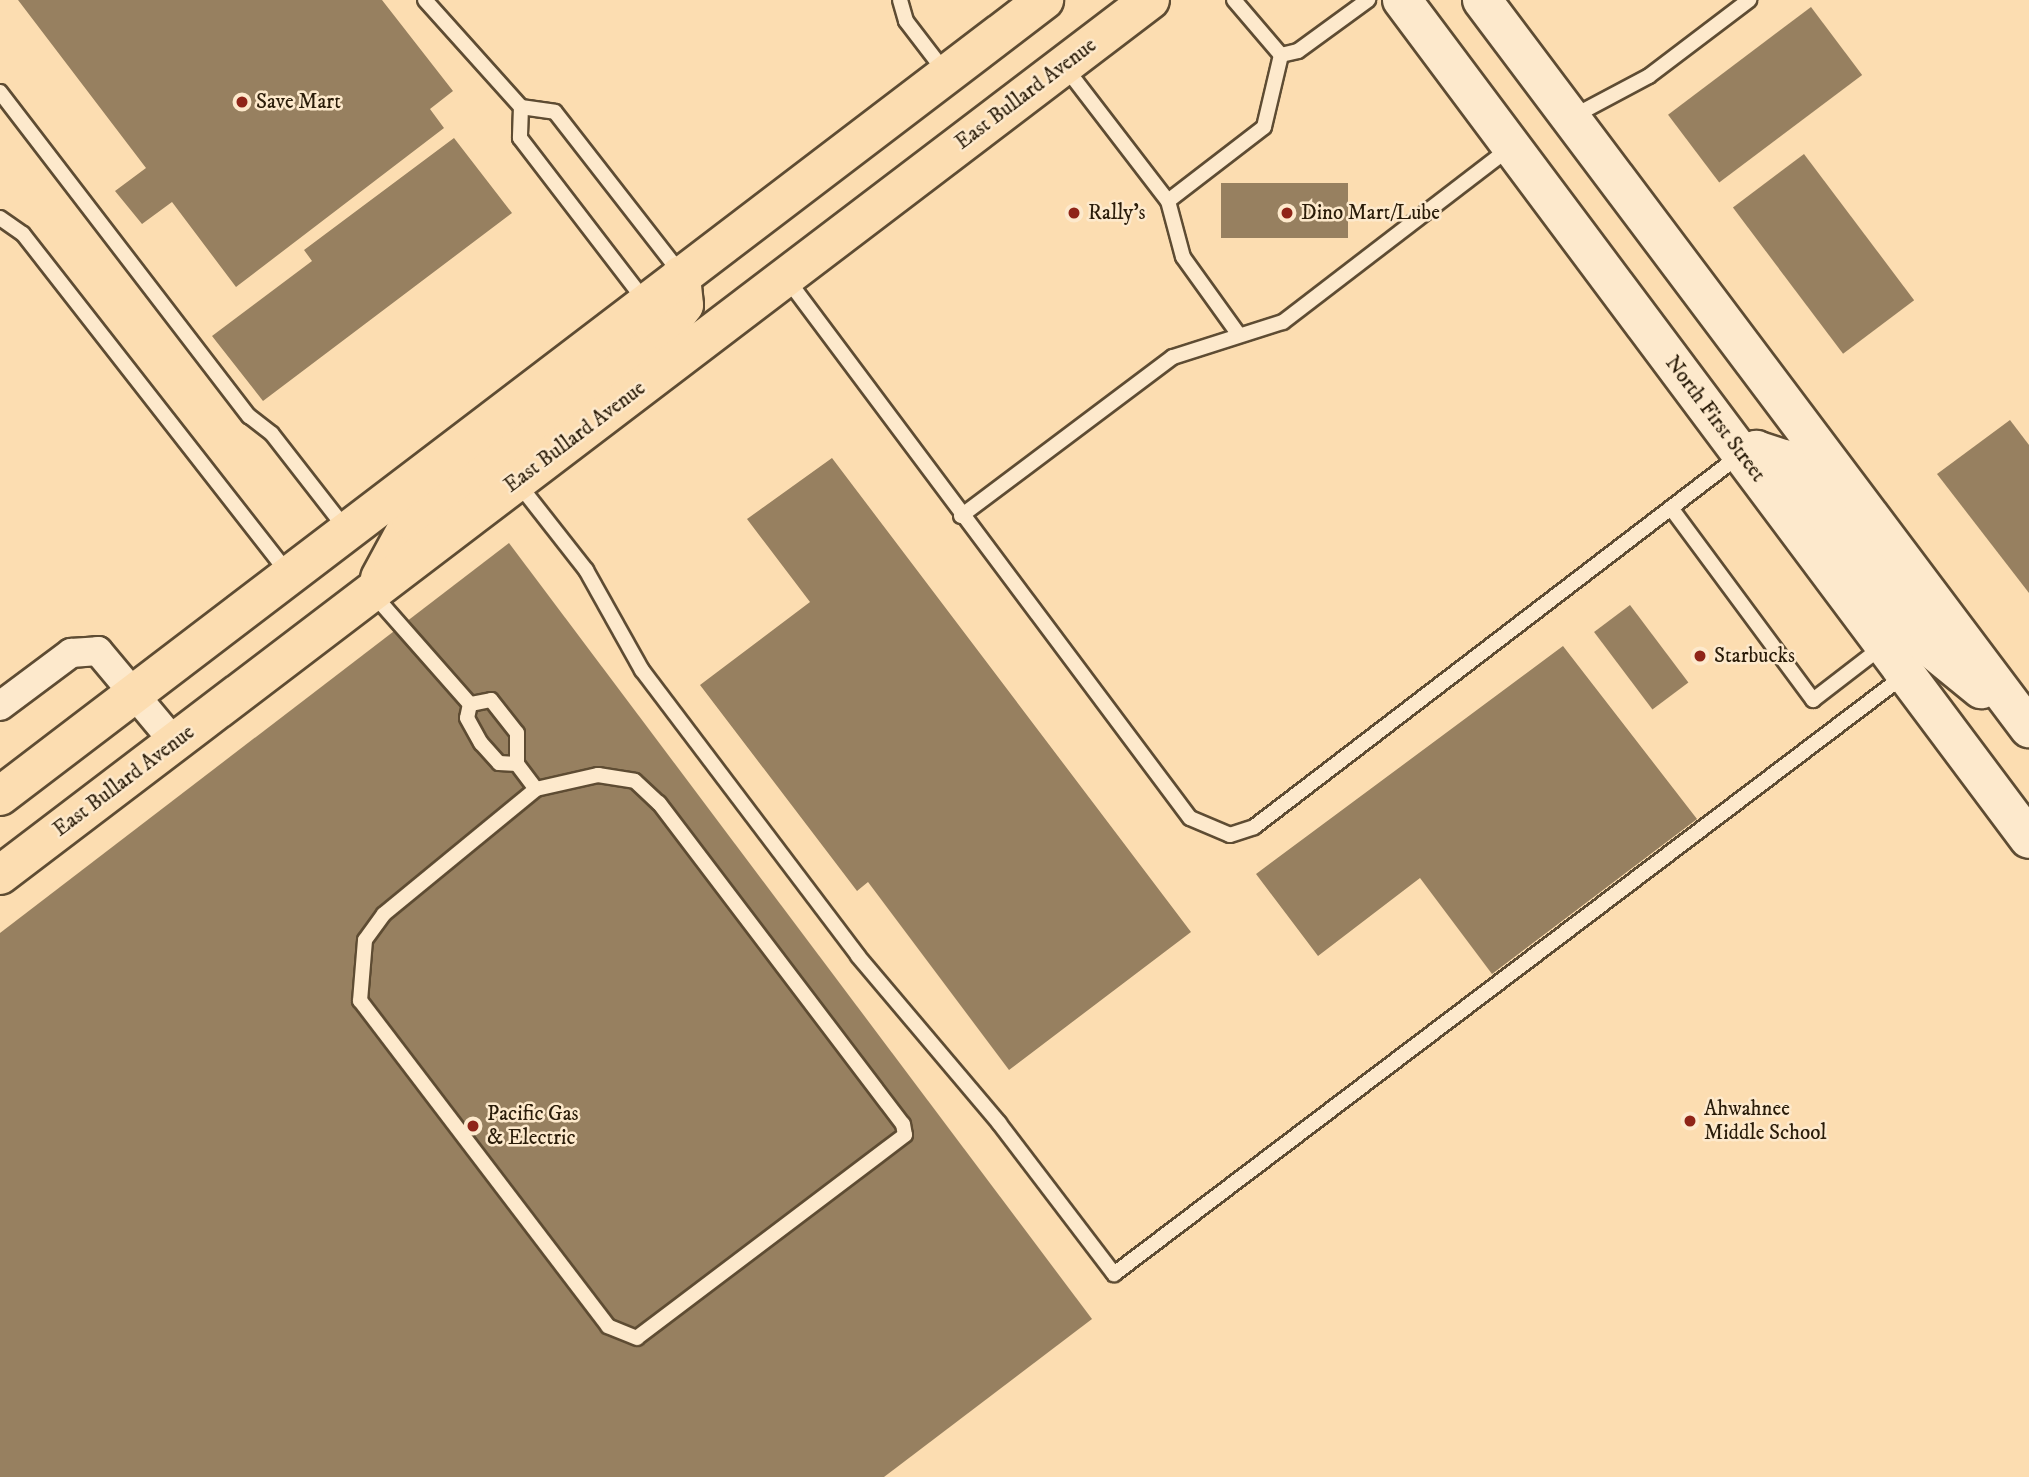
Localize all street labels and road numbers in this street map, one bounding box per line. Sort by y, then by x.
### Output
street label: East Bullard Avenue [950,33,1102,155]
street label: North First Street [1659,351,1771,487]
street label: East Bullard Avenue [499,376,651,498]
street label: East Bullard Avenue [48,720,200,842]

